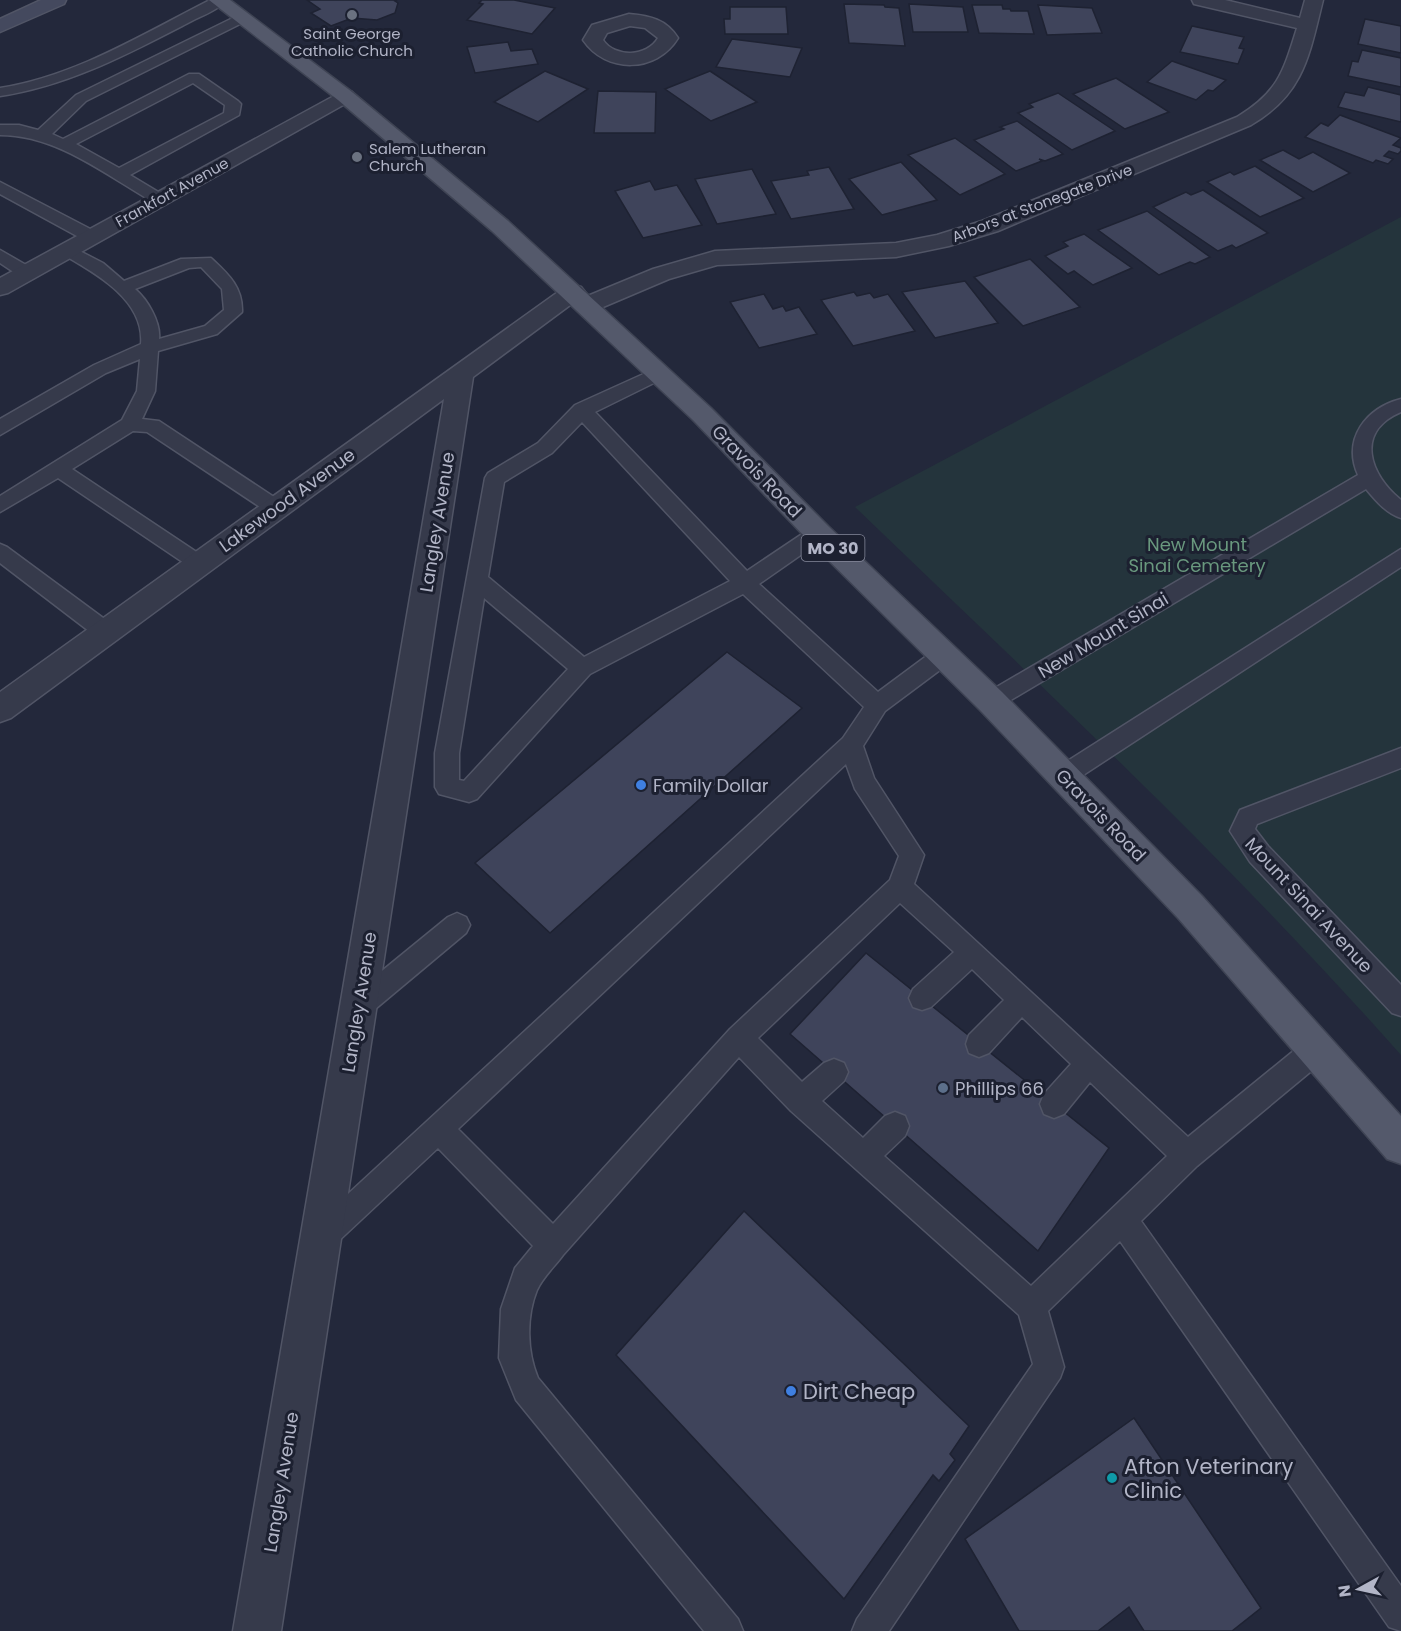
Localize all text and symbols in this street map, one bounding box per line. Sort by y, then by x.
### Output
marker: Saint George Catholic Church [345,8,359,22]
place label: Saint George Catholic Church [291,23,413,61]
place label: Salem Lutheran Church [369,138,486,176]
marker: Salem Lutheran Church [350,150,364,164]
street label: Frankfort Avenue [112,152,232,232]
street label: Arbors at Stonegate Drive [949,159,1135,247]
street label: Gravois Road [706,419,808,523]
street label: Lakewood Avenue [214,442,360,558]
street label: Langley Avenue [414,450,460,594]
park label: New Mount Sinai Cemetery [1128,532,1266,578]
road number: MO 30 [802,535,864,561]
street label: New Mount Sinai [1033,586,1173,684]
street label: Gravois Road [1050,763,1152,867]
place label: Family Dollar [653,773,769,798]
marker: Family Dollar [634,778,648,792]
street label: Mount Sinai Avenue [1240,832,1378,978]
street label: Langley Avenue [336,930,382,1074]
place label: Phillips 66 [955,1076,1044,1101]
marker: Phillips 66 [936,1081,950,1095]
place label: Dirt Cheap [803,1377,915,1406]
marker: Dirt Cheap [784,1384,798,1398]
street label: Langley Avenue [258,1410,304,1554]
place label: Afton Veterinary Clinic [1124,1452,1294,1505]
marker: Afton Veterinary Clinic [1105,1471,1119,1485]
north arrow [1329,1559,1389,1619]
text: N [1332,1583,1357,1599]

